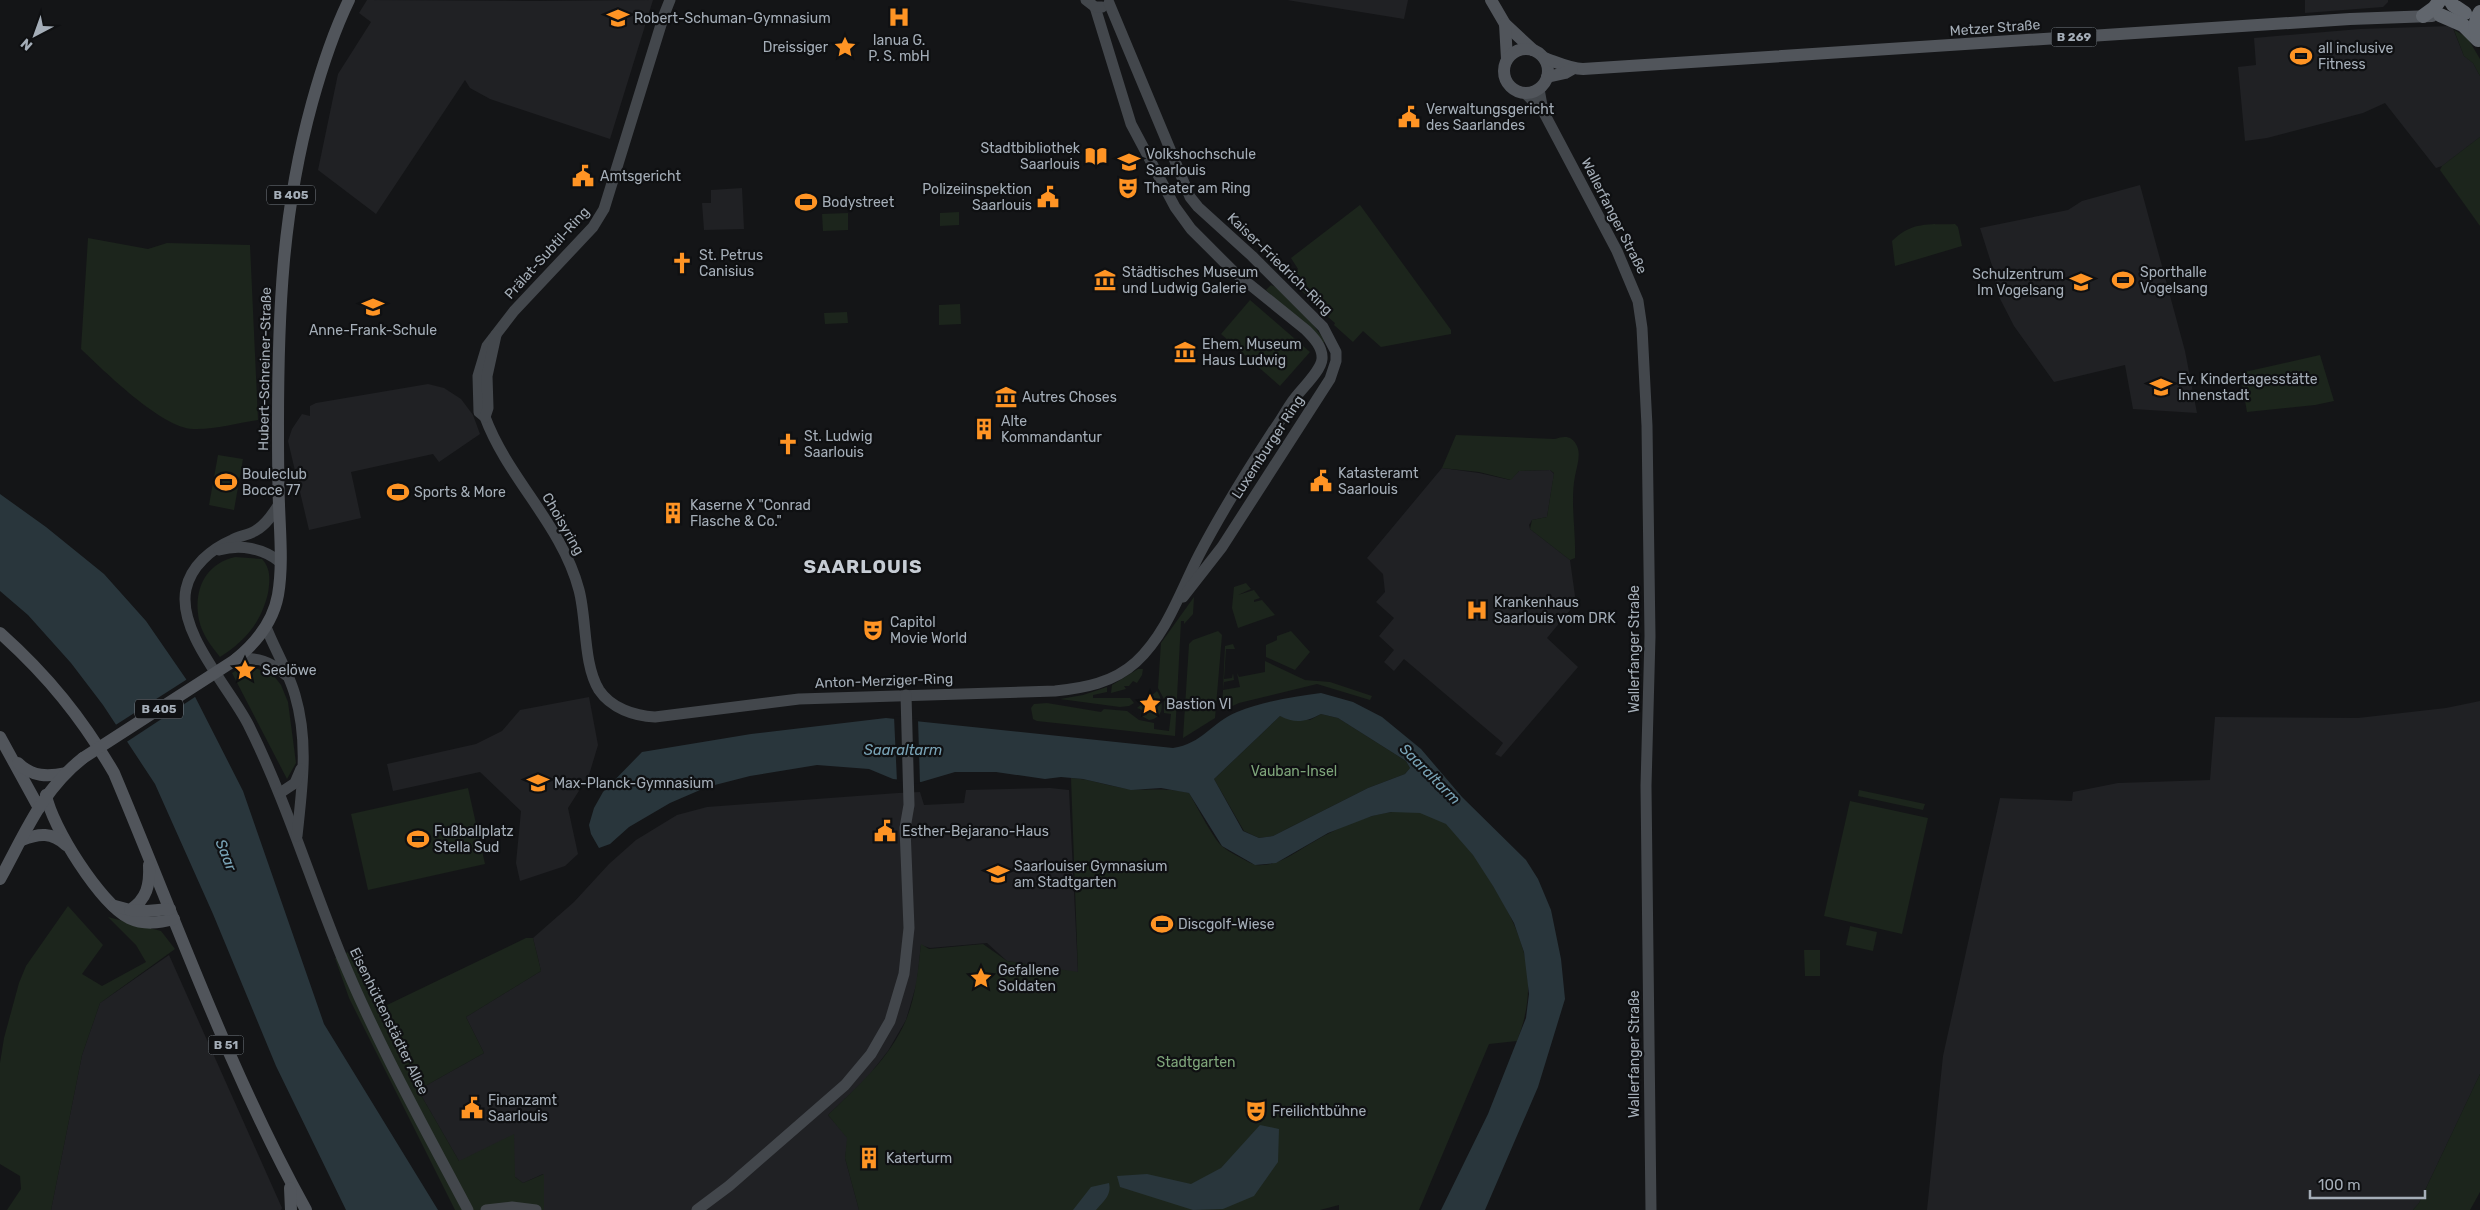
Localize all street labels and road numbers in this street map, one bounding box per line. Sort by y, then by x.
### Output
street label: Metzer Straße [1949,16,2041,40]
road number: B 269 [2052,28,2096,46]
street label: Wallerfanger Straße [1577,155,1651,277]
road number: B 405 [267,186,315,204]
street label: Prälat-Subtil-Ring [501,203,593,303]
street label: Kaiser-Friedrich-Ring [1224,209,1336,319]
street label: Hubert-Schreiner-Straße [255,287,275,451]
street label: Luxemburger Ring [1228,392,1308,502]
street label: Choisyring [538,490,588,558]
street label: Wallerfanger Straße [1626,585,1643,713]
street label: Anton-Merziger-Ring [815,670,953,692]
road number: B 405 [135,700,183,719]
street label: Eisenhüttenstädter Allee [346,945,432,1097]
street label: Wallerfanger Straße [1626,990,1643,1118]
road number: B 51 [208,1036,244,1054]

